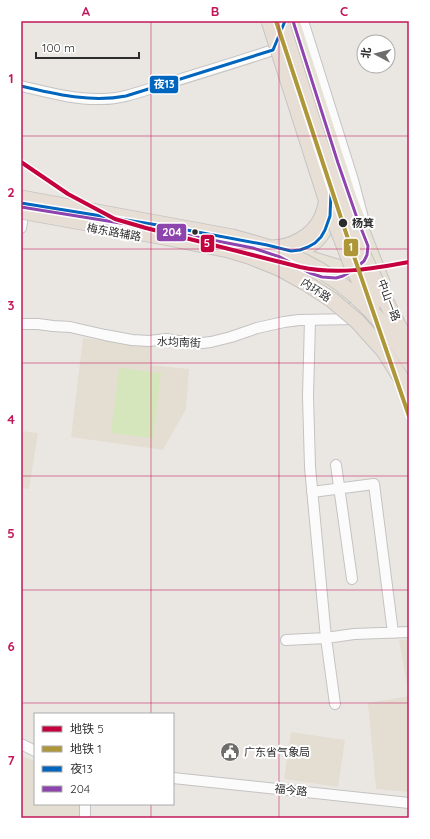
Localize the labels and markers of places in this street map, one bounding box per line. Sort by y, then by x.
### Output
place label: 杨箕 [352,216,374,230]
marker: 杨箕 [337,217,349,229]
unlabelled marker [190,227,200,237]
public building icon: 广东省气象局 [219,741,241,763]
place label: 广东省气象局 [244,745,310,759]

